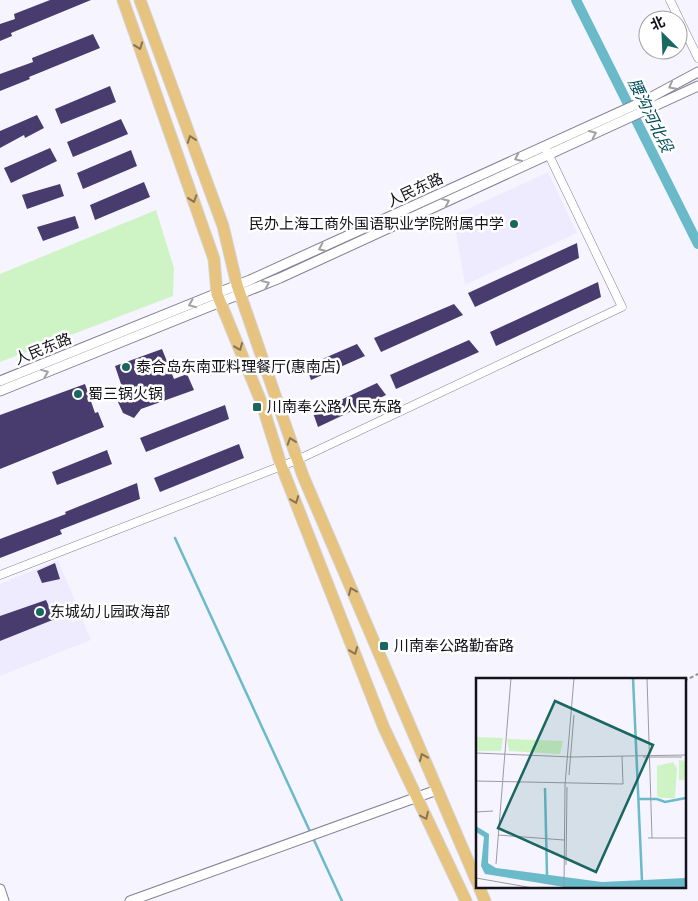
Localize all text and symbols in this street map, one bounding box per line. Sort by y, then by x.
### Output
north arrow [638,10,688,60]
text: 北 [648,13,668,34]
one-way arrow [133,41,143,50]
water label: 腰沟河北段 [624,75,677,158]
one-way arrow [668,80,677,90]
one-way arrow [588,130,597,140]
one-way arrow [187,135,197,144]
one-way arrow [514,152,523,163]
street label: 人民东路 [384,169,446,211]
one-way arrow [187,194,197,203]
one-way arrow [440,198,449,208]
place label: 民办上海工商外国语职业学院附属中学 [249,215,504,233]
marker: 民办上海工商外国语职业学院附属中学 [508,218,520,230]
one-way arrow [318,241,327,252]
one-way arrow [261,279,270,290]
one-way arrow [188,297,197,308]
street label: 人民东路 [12,329,74,369]
one-way arrow [233,343,243,351]
place label: 泰合岛东南亚料理餐厅(惠南店) [136,358,340,376]
marker: 泰合岛东南亚料理餐厅(惠南店) [120,361,132,373]
one-way arrow [40,368,49,379]
place label: 蜀三锅火锅 [88,385,163,403]
marker: 蜀三锅火锅 [72,388,84,400]
place label: 川南奉公路人民东路 [267,398,402,416]
marker: 川南奉公路人民东路 [251,401,263,413]
one-way arrow [287,437,297,446]
one-way arrow [289,495,299,504]
one-way arrow [348,587,359,596]
place label: 东城幼儿园政海部 [50,603,170,621]
marker: 东城幼儿园政海部 [34,606,46,618]
place label: 川南奉公路勤奋路 [394,637,514,655]
marker: 川南奉公路勤奋路 [378,640,390,652]
one-way arrow [348,646,358,655]
inset map [476,678,686,888]
one-way arrow [419,753,430,762]
one-way arrow [419,811,430,820]

